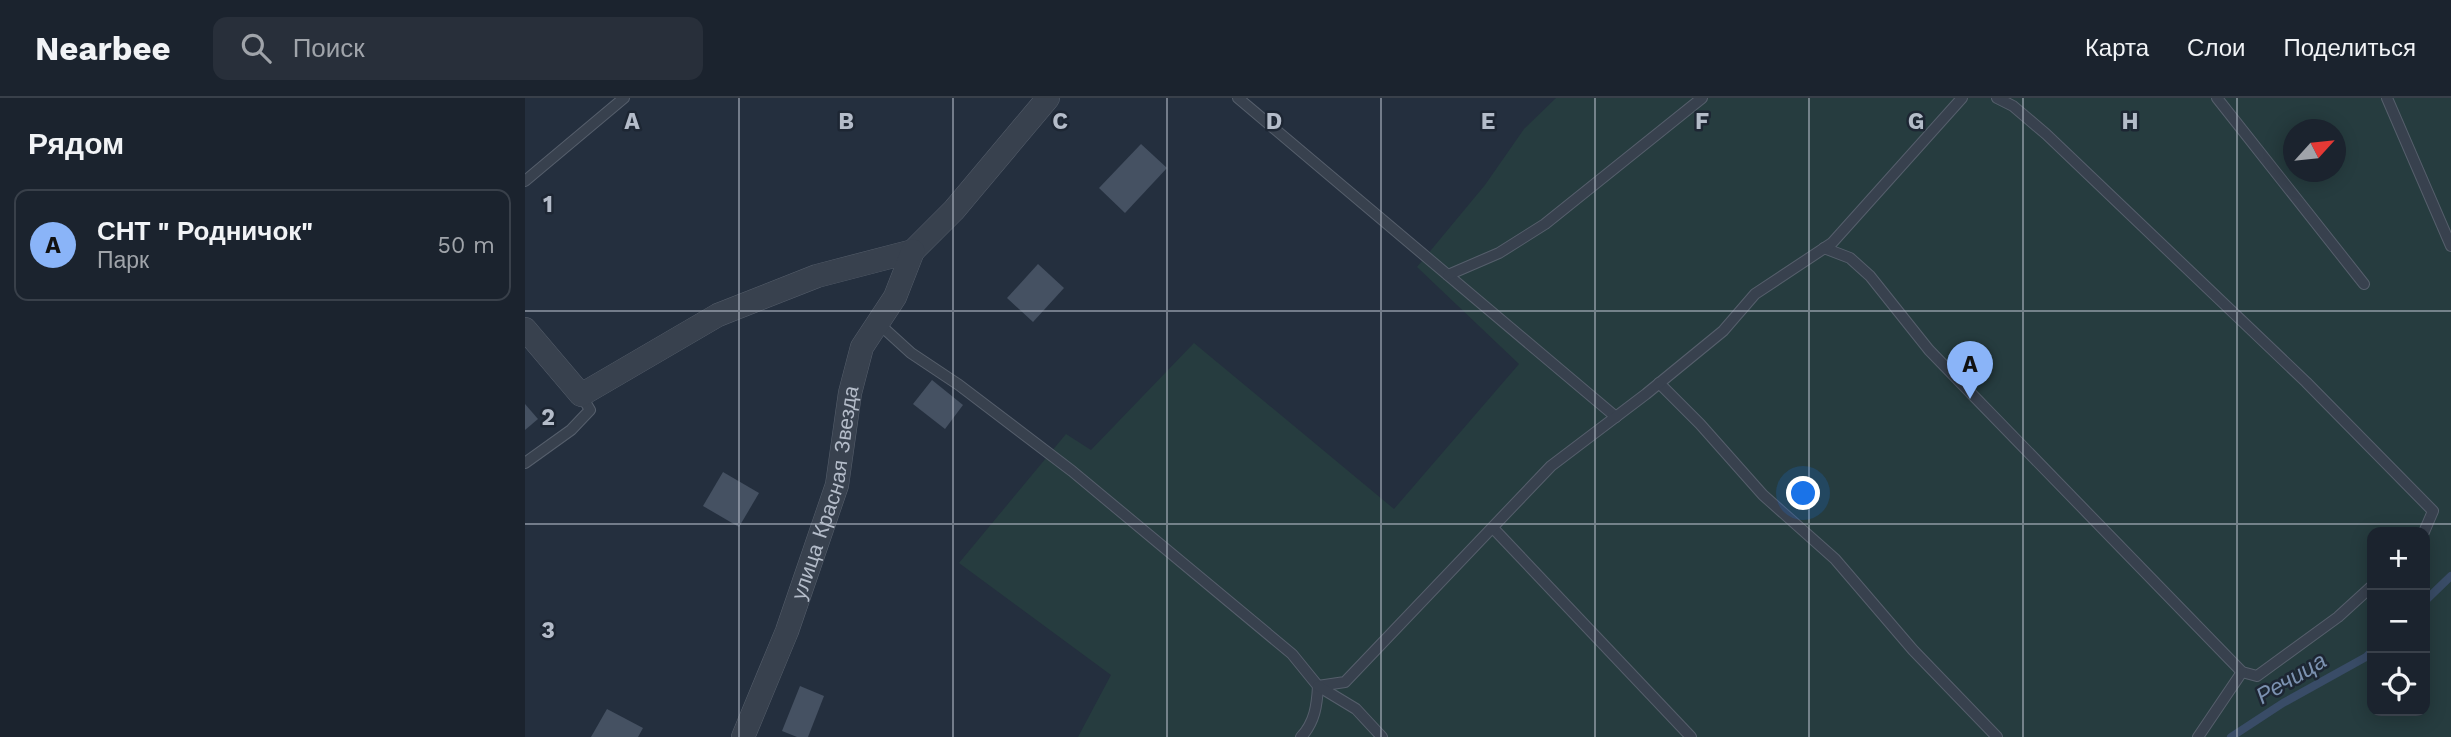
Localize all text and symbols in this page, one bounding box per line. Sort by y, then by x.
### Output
search box [213,17,703,80]
text: Nearbee [35,29,171,68]
icon: search [237,29,275,67]
text: Поиск [293,33,365,63]
text: Карта [2085,34,2149,62]
text: Слои [2187,34,2245,62]
text: Поделиться [2283,34,2416,62]
text: A [624,108,640,135]
text: B [838,108,854,135]
text: C [1052,108,1068,135]
text: D [1266,108,1282,135]
text: E [1481,108,1495,135]
text: F [1695,108,1709,135]
text: G [1908,108,1924,135]
text: H [2121,108,2139,135]
north arrow [2283,119,2346,182]
text: Рядом [28,126,124,161]
text: 1 [543,191,553,218]
text: СНТ " Родничок" [97,216,313,246]
text: A [45,232,61,259]
text: 50 m [438,232,495,259]
text: Парк [97,247,149,274]
pin: A [1947,341,1993,399]
street label: улица Красная Звезда [786,382,864,603]
text: 2 [541,404,555,431]
your location [1786,476,1820,510]
map controls [2367,527,2430,716]
button: + [2367,527,2430,590]
button: − [2367,590,2430,653]
text: 3 [541,617,555,644]
water label: Речица [2251,647,2331,710]
button: locate [2367,653,2430,716]

